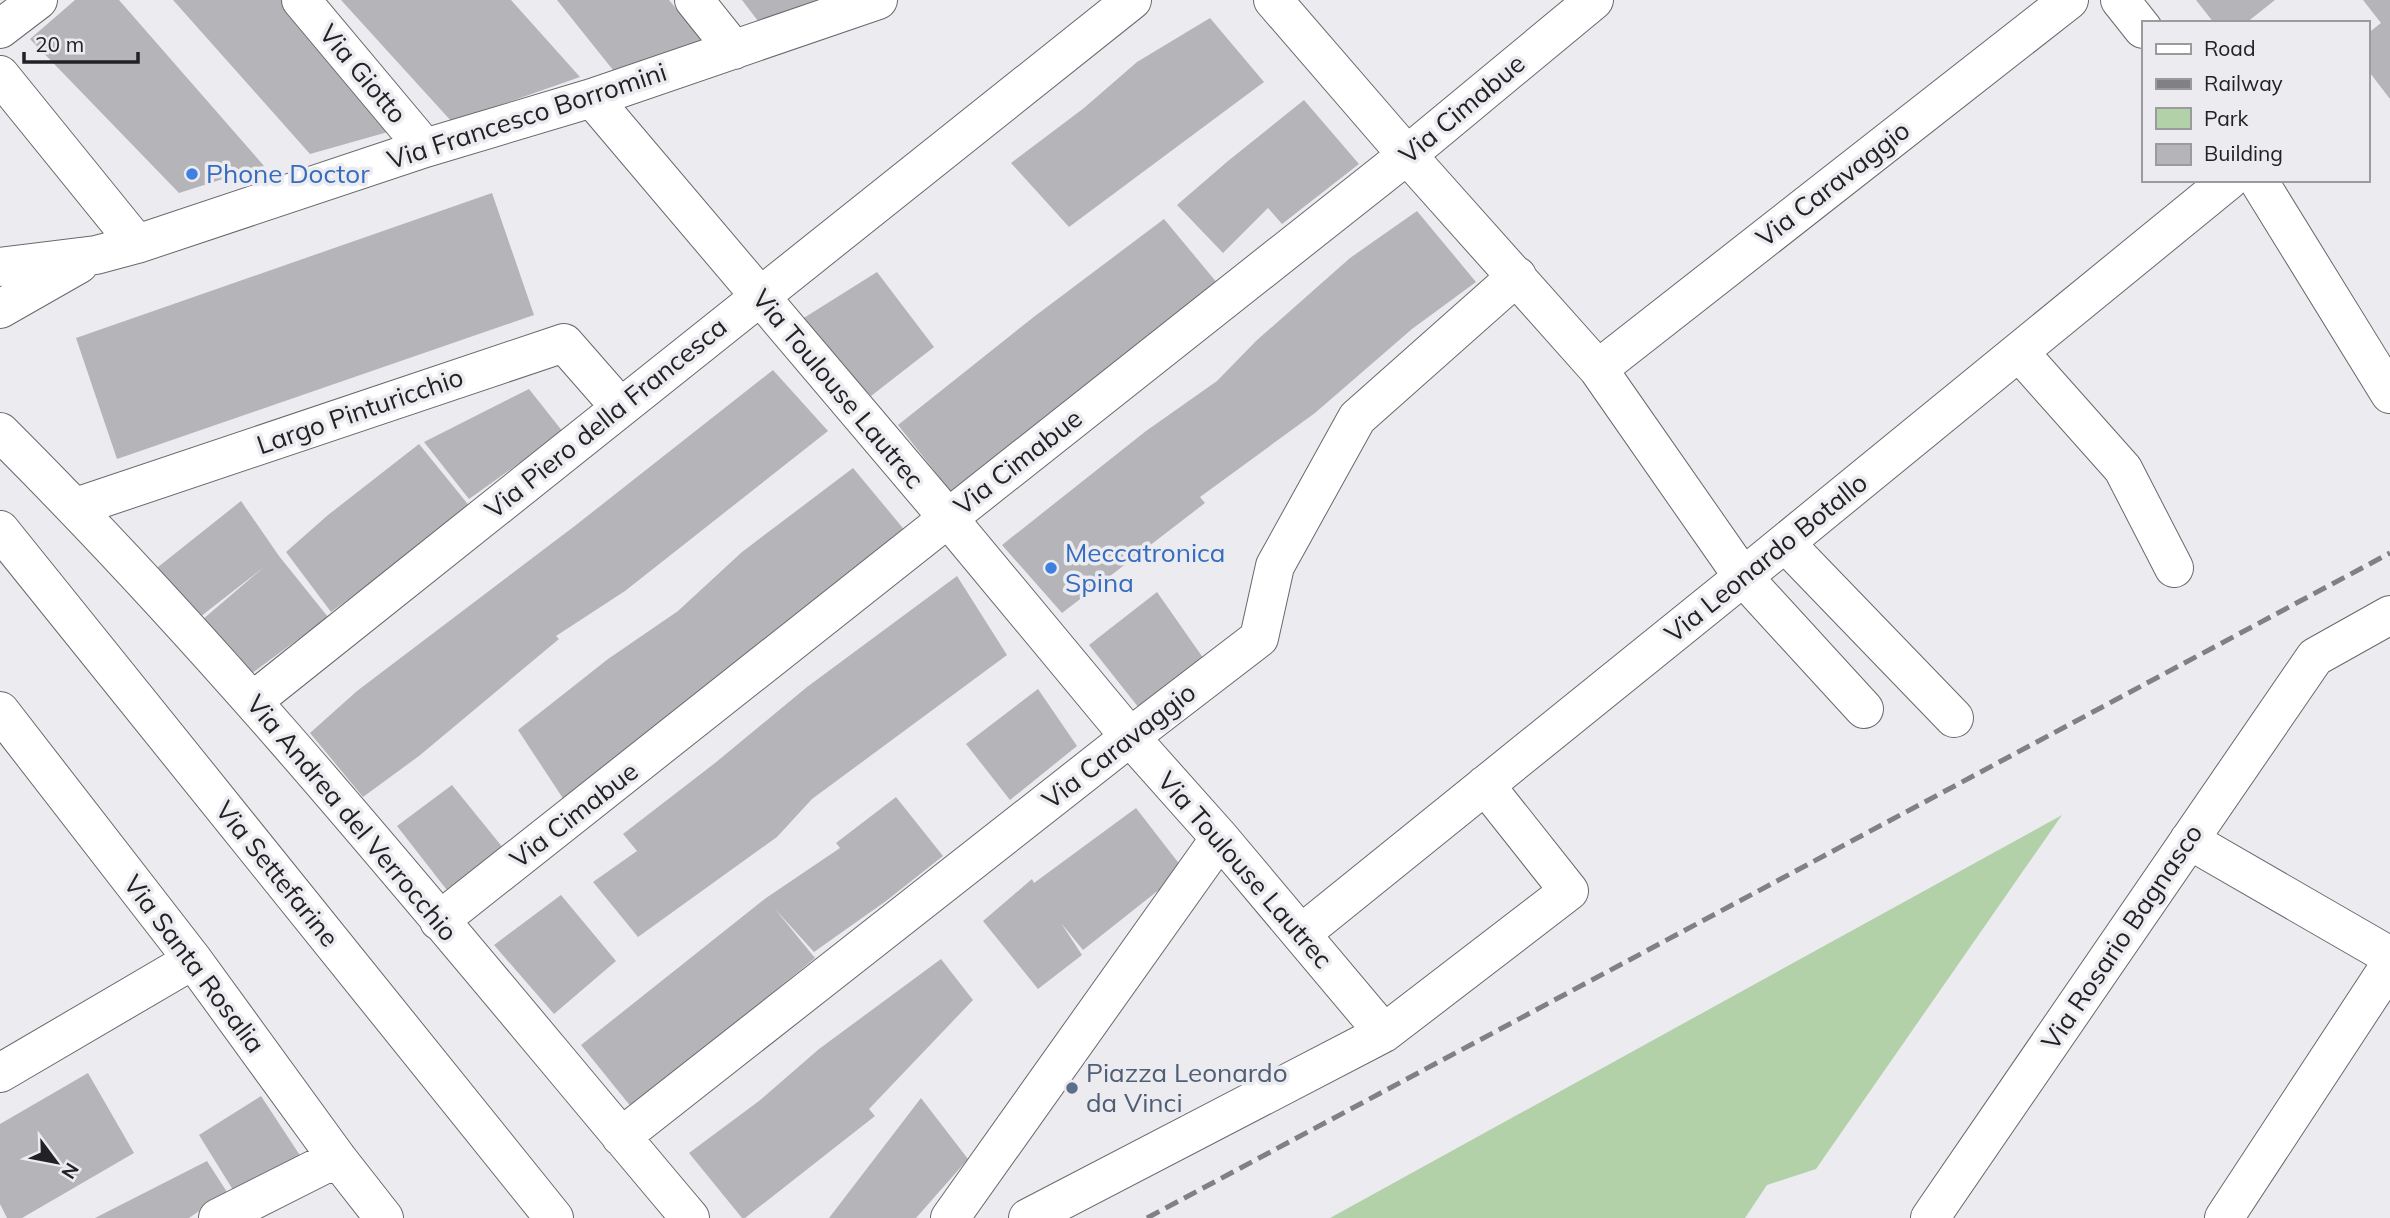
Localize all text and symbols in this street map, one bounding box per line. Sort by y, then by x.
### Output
street label: Via Giotto [312,17,414,130]
scale bar [24,21,138,65]
legend [2142,21,2369,182]
text: 20 m [35,31,84,57]
text: Road [2204,35,2255,61]
street label: Via Cimabue [1392,47,1531,171]
street label: Via Francesco Borromini [383,55,671,176]
text: Railway [2204,70,2283,96]
text: Park [2204,105,2248,131]
street label: Via Caravaggio [1749,113,1916,254]
text: Building [2204,140,2283,166]
place label: Phone Doctor [206,157,370,190]
marker: Phone Doctor [184,166,200,182]
street label: Via Toulouse Lautrec [745,282,931,495]
street label: Via Piero della Francesca [478,310,733,525]
street label: Largo Pinturicchio [252,360,467,461]
street label: Via Cimabue [947,401,1088,522]
street label: Via Leonardo Botallo [1658,466,1874,650]
place label: Meccatronica Spina [1065,536,1225,599]
marker: Meccatronica Spina [1043,560,1059,576]
street label: Via Caravaggio [1035,675,1202,816]
street label: Via Andrea del Verrocchio [240,688,465,948]
street label: Via Cimabue [503,754,644,875]
street label: Via Toulouse Lautrec [1151,764,1340,975]
street label: Via Settefarine [208,794,346,953]
street label: Via Rosario Bagnasco [2034,818,2209,1056]
street label: Via Santa Rosalia [117,868,272,1059]
place label: Piazza Leonardo da Vinci [1086,1056,1288,1119]
marker: Piazza Leonardo da Vinci [1064,1080,1080,1096]
north arrow [21,1127,91,1197]
text: N [56,1159,84,1183]

